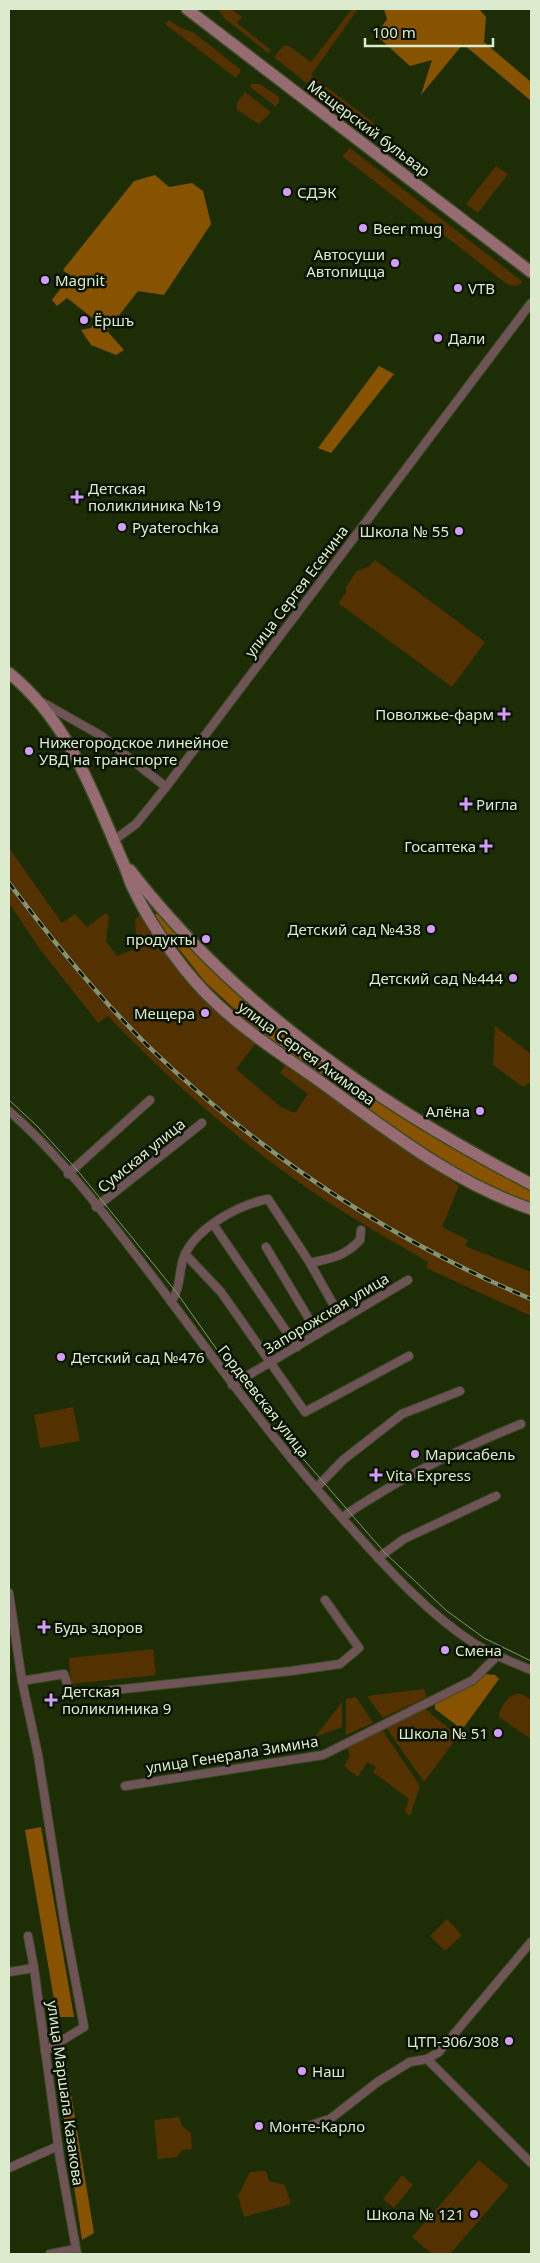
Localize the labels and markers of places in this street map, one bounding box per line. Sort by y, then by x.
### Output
place label: СДЭК [297,182,337,202]
marker: СДЭК [281,186,293,198]
place label: Beer mug [373,218,442,238]
marker: Beer mug [357,222,369,234]
place label: Автосуши Автопицца [306,244,385,281]
marker: Автосуши Автопицца [389,257,401,269]
place label: Magnit [55,270,105,290]
marker: Magnit [39,274,51,286]
place label: VTB [468,278,495,298]
marker: VTB [452,282,464,294]
place label: Ёршъ [94,310,134,330]
marker: Ёршъ [78,314,90,326]
place label: Дали [448,328,485,348]
marker: Дали [432,332,444,344]
place label: Детская поликлиника №19 [88,478,221,515]
marker: Детская поликлиника №19 [70,490,84,504]
place label: Pyaterochka [132,517,219,537]
marker: Pyaterochka [116,521,128,533]
place label: Школа № 55 [359,521,449,541]
marker: Школа № 55 [453,525,465,537]
place label: Поволжье-фарм [375,704,494,724]
marker: Поволжье-фарм [498,708,510,720]
place label: Нижегородское линейное УВД на транспорте [39,732,229,769]
marker: Нижегородское линейное УВД на транспорте [23,745,35,757]
place label: Ригла [476,794,518,814]
marker: Ригла [460,798,472,810]
place label: Госаптека [404,836,476,856]
marker: Госаптека [480,840,492,852]
place label: Детский сад №438 [287,919,421,939]
marker: Детский сад №438 [425,923,437,935]
place label: продукты [126,929,196,949]
marker: продукты [200,933,212,945]
place label: Детский сад №444 [369,968,503,988]
marker: Детский сад №444 [507,972,519,984]
place label: Мещера [134,1003,195,1023]
marker: Мещера [199,1007,211,1019]
place label: Алёна [426,1101,470,1121]
marker: Алёна [474,1105,486,1117]
place label: Детский сад №476 [71,1347,205,1367]
marker: Детский сад №476 [55,1351,67,1363]
place label: Марисабель [425,1444,515,1464]
marker: Марисабель [409,1448,421,1460]
place label: Vita Express [386,1465,471,1485]
marker: Vita Express [370,1469,382,1481]
place label: Будь здоров [54,1617,143,1637]
marker: Будь здоров [38,1621,50,1633]
place label: Смена [455,1640,502,1660]
marker: Смена [439,1644,451,1656]
place label: Детская поликлиника 9 [62,1681,171,1718]
marker: Детская поликлиника 9 [44,1693,58,1707]
place label: Школа № 51 [398,1723,488,1743]
marker: Школа № 51 [492,1727,504,1739]
place label: ЦТП-306/308 [407,2031,499,2051]
marker: ЦТП-306/308 [503,2035,515,2047]
place label: Наш [312,2061,345,2081]
marker: Наш [296,2065,308,2077]
place label: Монте-Карло [269,2116,365,2136]
marker: Монте-Карло [253,2120,265,2132]
place label: Школа № 121 [366,2204,464,2224]
marker: Школа № 121 [468,2208,480,2220]

